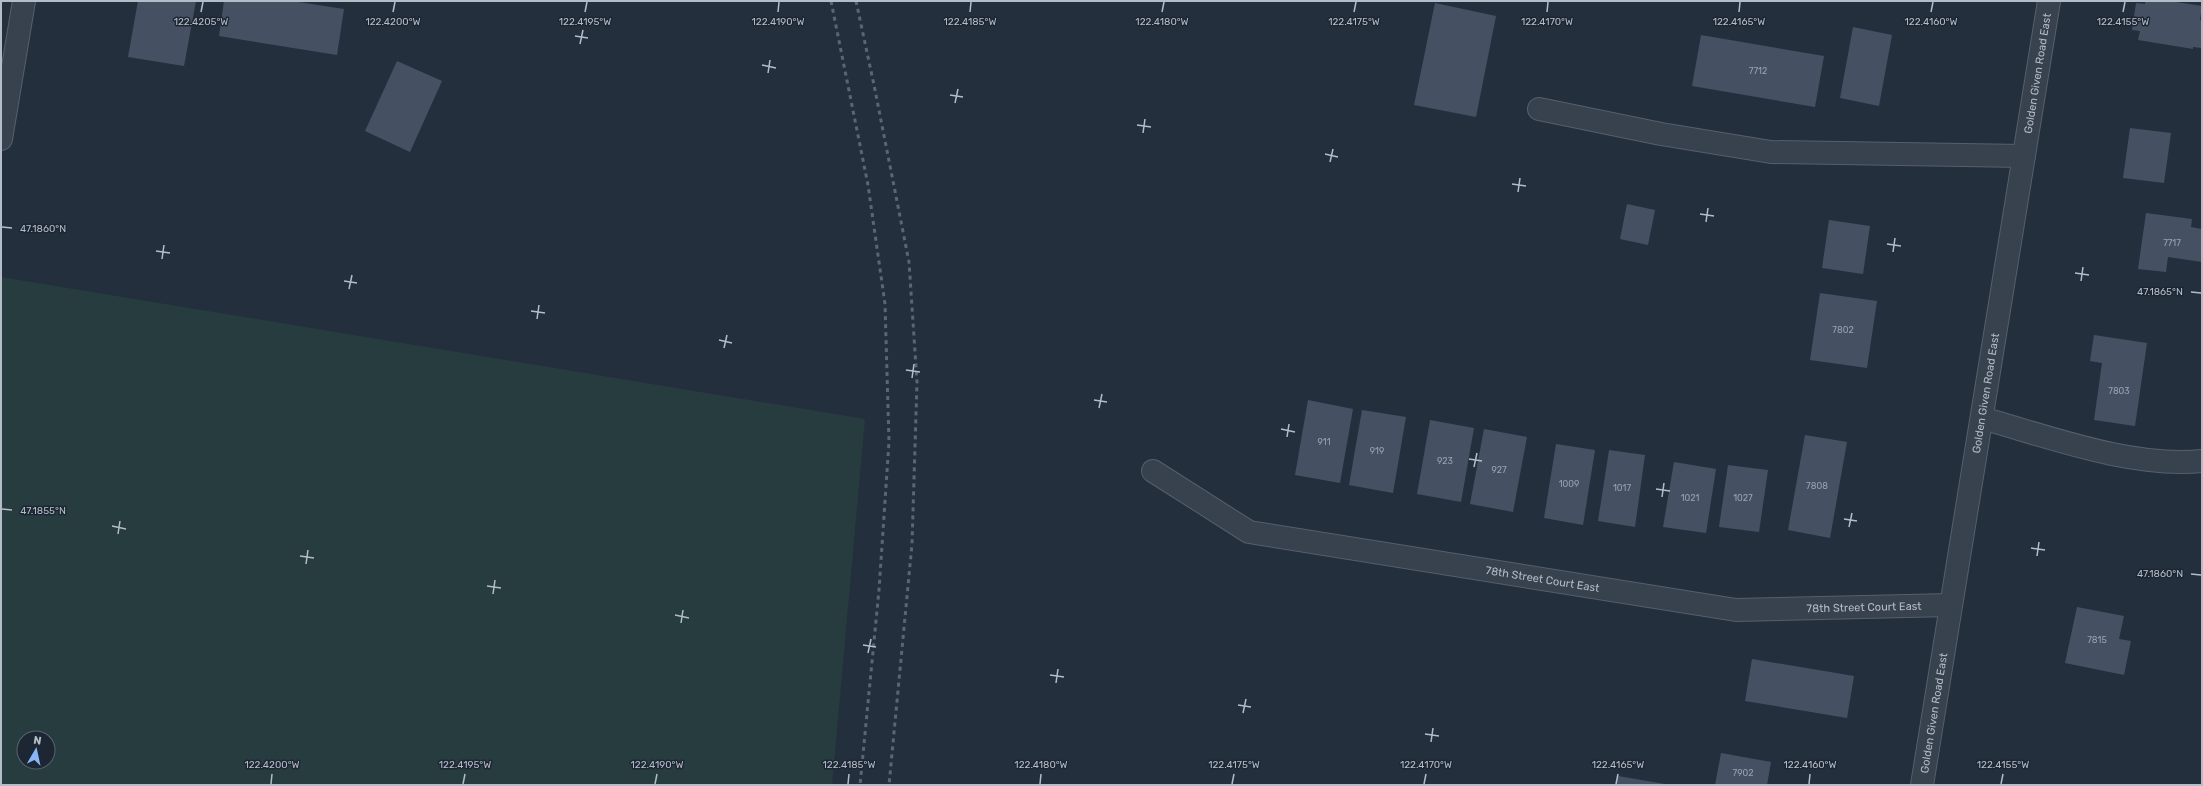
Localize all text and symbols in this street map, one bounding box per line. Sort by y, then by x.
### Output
street label: Golden Given Road East [2022,12,2054,134]
text: 122.4205°W [174,16,228,28]
text: 122.4200°W [365,16,421,28]
text: 122.4195°W [559,16,611,28]
text: 122.4190°W [752,16,804,28]
text: 122.4185°W [944,16,996,28]
text: 122.4180°W [1135,16,1189,28]
text: 122.4175°W [1328,16,1380,28]
text: 122.4170°W [1521,16,1573,28]
text: 122.4165°W [1713,16,1765,28]
text: 122.4160°W [1905,16,1957,28]
text: 122.4155°W [2097,16,2149,28]
house number: 7712 [1749,66,1767,76]
text: 47.1860°N [20,223,66,235]
house number: 7717 [2163,238,2181,248]
text: 47.1865°N [2137,286,2183,298]
house number: 7802 [1832,325,1854,335]
street label: Golden Given Road East [1970,331,2002,454]
house number: 7803 [2108,386,2130,396]
house number: 911 [1317,437,1331,447]
house number: 919 [1370,446,1384,456]
house number: 923 [1437,456,1453,466]
house number: 927 [1491,465,1507,475]
house number: 1009 [1559,479,1579,489]
house number: 7808 [1806,481,1828,491]
house number: 1017 [1613,483,1631,493]
house number: 1021 [1681,493,1699,503]
house number: 1027 [1733,493,1753,503]
text: 47.1855°N [20,505,66,517]
street label: 78th Street Court East [1485,564,1601,595]
text: 47.1860°N [2137,568,2183,580]
street label: 78th Street Court East [1806,600,1922,615]
house number: 7815 [2087,635,2107,645]
street label: Golden Given Road East [1918,651,1950,774]
north arrow [16,730,56,770]
text: N [33,734,42,748]
text: 122.4200°W [244,759,300,771]
text: 122.4195°W [439,759,491,771]
text: 122.4190°W [631,759,683,771]
text: 122.4185°W [823,759,875,771]
text: 122.4180°W [1014,759,1068,771]
text: 122.4175°W [1208,759,1260,771]
text: 122.4170°W [1400,759,1452,771]
text: 122.4165°W [1592,759,1644,771]
text: 122.4160°W [1784,759,1836,771]
text: 122.4155°W [1977,759,2029,771]
house number: 7902 [1733,768,1753,778]

